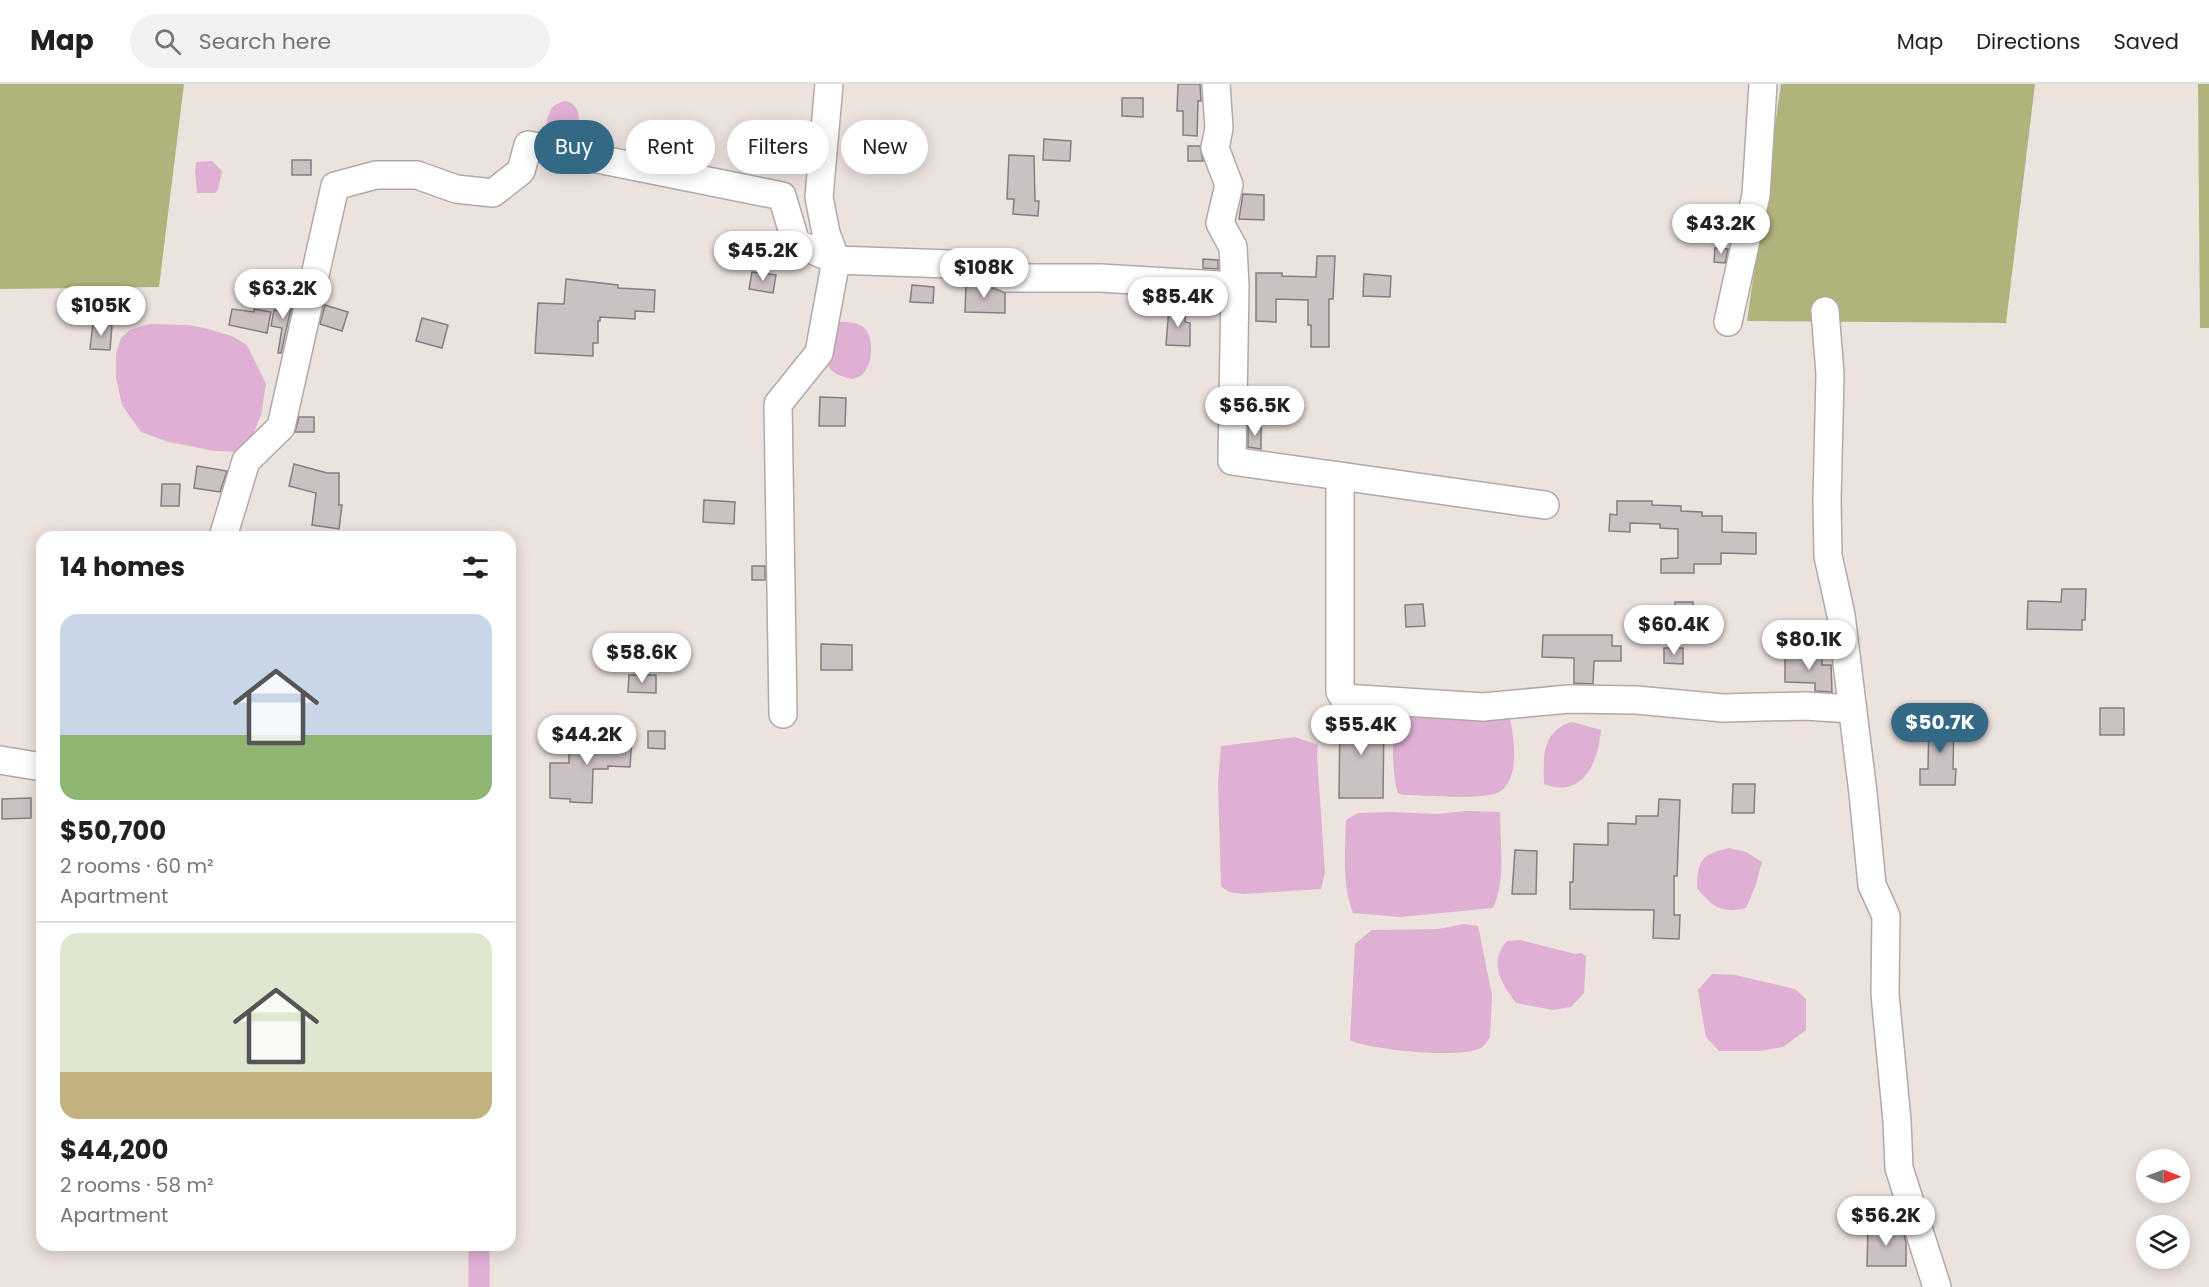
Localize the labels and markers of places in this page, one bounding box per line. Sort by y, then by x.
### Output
pin: $43.2K [1672,204,1770,255]
pin: $45.2K [714,231,812,282]
pin: $108K [942,248,1026,299]
pin: $63.2K [234,269,332,320]
pin: $85.4K [1129,277,1227,328]
pin: $105K [59,286,143,337]
pin: $56.5K [1206,386,1304,437]
pin: $60.4K [1625,605,1723,656]
pin: $80.1K [1760,620,1858,671]
pin: $58.6K [593,633,691,684]
pin: $50.7K [1891,703,1989,754]
pin: $55.4K [1312,705,1410,756]
pin: $44.2K [538,715,636,766]
pin: $56.2K [1837,1196,1935,1247]

